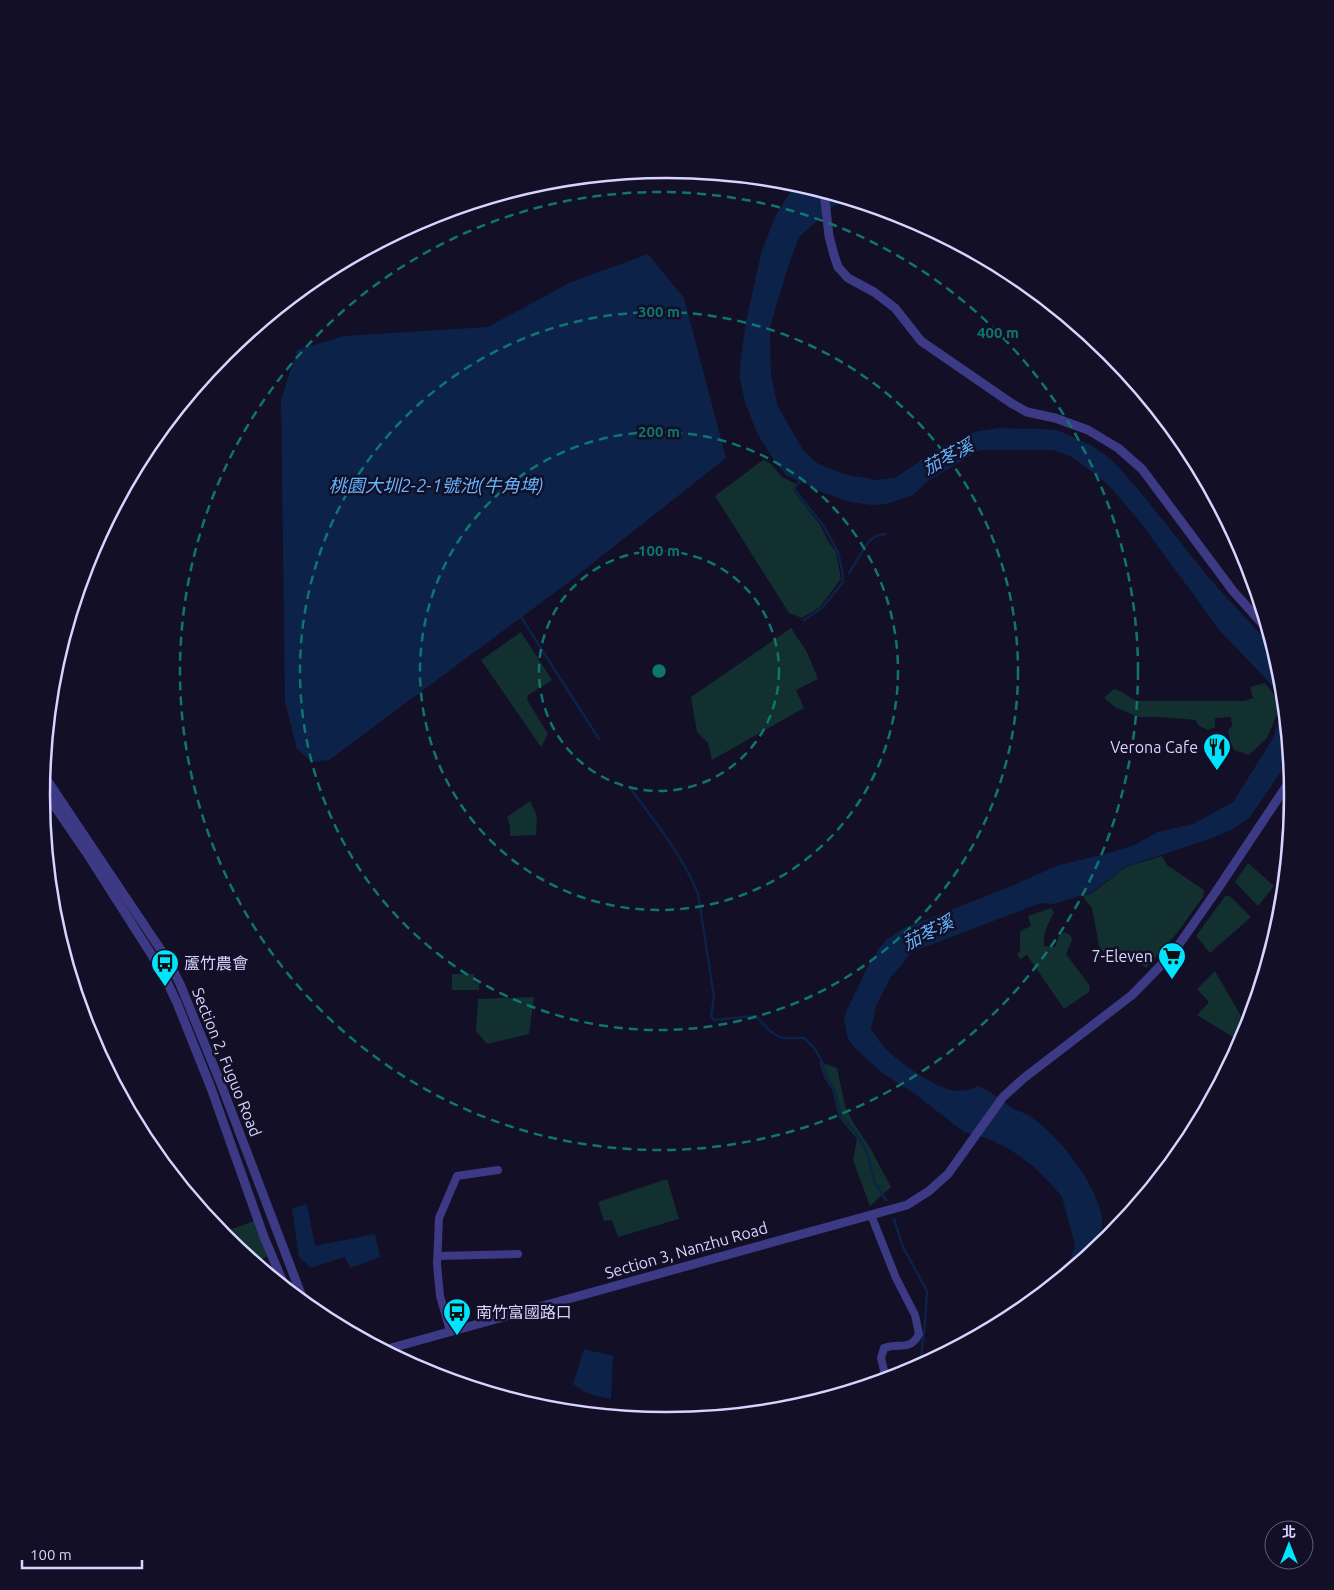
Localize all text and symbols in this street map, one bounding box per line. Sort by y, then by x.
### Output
text: 300 m [638,303,680,320]
text: 400 m [977,324,1019,341]
text: 200 m [638,423,680,440]
water label: 茄苳溪 [919,433,979,478]
water label: 桃園大圳2-2-1號池(牛角埤) [329,475,543,496]
text: 100 m [638,542,680,559]
centre of rings [650,662,668,680]
restaurant icon: Verona Cafe [1202,732,1232,771]
place label: Verona Cafe [1110,738,1198,756]
water label: 茄苳溪 [899,910,959,953]
supermarket icon: 7-Eleven [1157,941,1187,980]
place label: 7-Eleven [1092,947,1153,965]
bus stop icon: 蘆竹農會 [150,948,180,987]
place label: 蘆竹農會 [184,954,248,972]
street label: Section 2, Fuguo Road [189,985,265,1139]
street label: Section 3, Nanzhu Road [602,1218,770,1282]
bus stop icon: 南竹富國路口 [442,1297,472,1336]
place label: 南竹富國路口 [476,1303,572,1321]
north arrow [1264,1520,1314,1570]
text: 北 [1282,1524,1296,1540]
scale bar [22,1538,142,1570]
text: 100 m [30,1546,72,1563]

